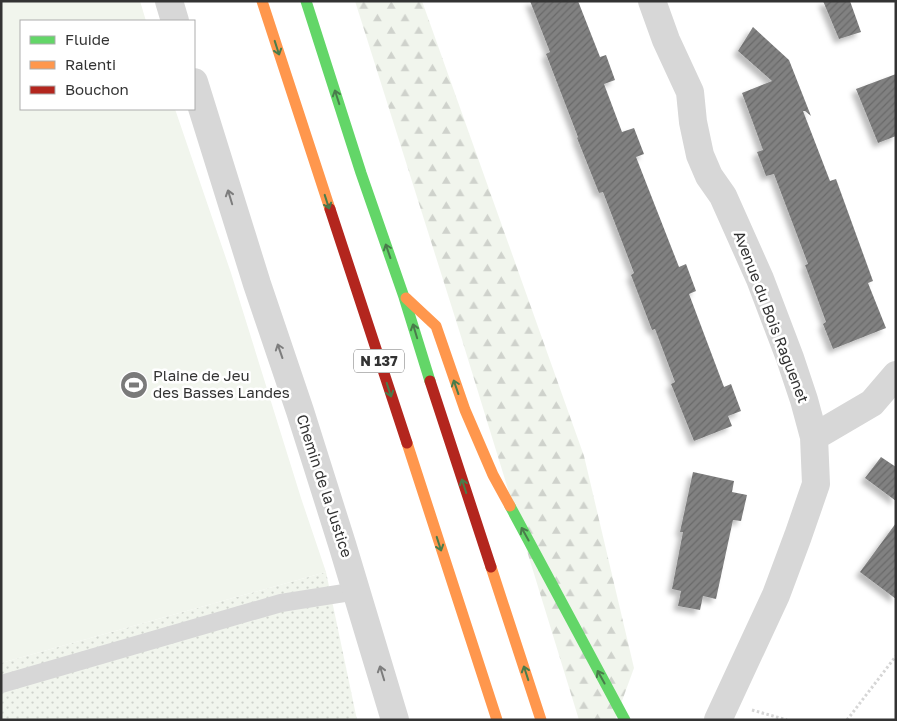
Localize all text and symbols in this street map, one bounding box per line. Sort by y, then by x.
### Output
legend [20,20,195,110]
text: Fluide [65,30,110,48]
one-way arrow [273,39,282,55]
text: Ralenti [65,55,116,73]
text: Bouchon [65,80,129,98]
one-way arrow [331,90,341,106]
one-way arrow [224,189,234,205]
one-way arrow [323,194,332,210]
street label: Avenue du Bois Raguenet [731,228,813,405]
one-way arrow [383,244,392,260]
one-way arrow [410,324,419,339]
one-way arrow [275,344,284,359]
road number: N 137 [354,350,404,372]
place label: Plaine de Jeu des Basses Landes [153,366,290,401]
sports icon: Plaine de Jeu des Basses Landes [119,370,149,400]
one-way arrow [451,379,461,395]
one-way arrow [384,382,394,398]
street label: Chemin de la Justice [293,412,357,560]
one-way arrow [459,478,469,494]
one-way arrow [520,526,530,541]
one-way arrow [435,536,444,552]
one-way arrow [376,665,386,681]
one-way arrow [521,666,530,682]
one-way arrow [596,670,605,685]

